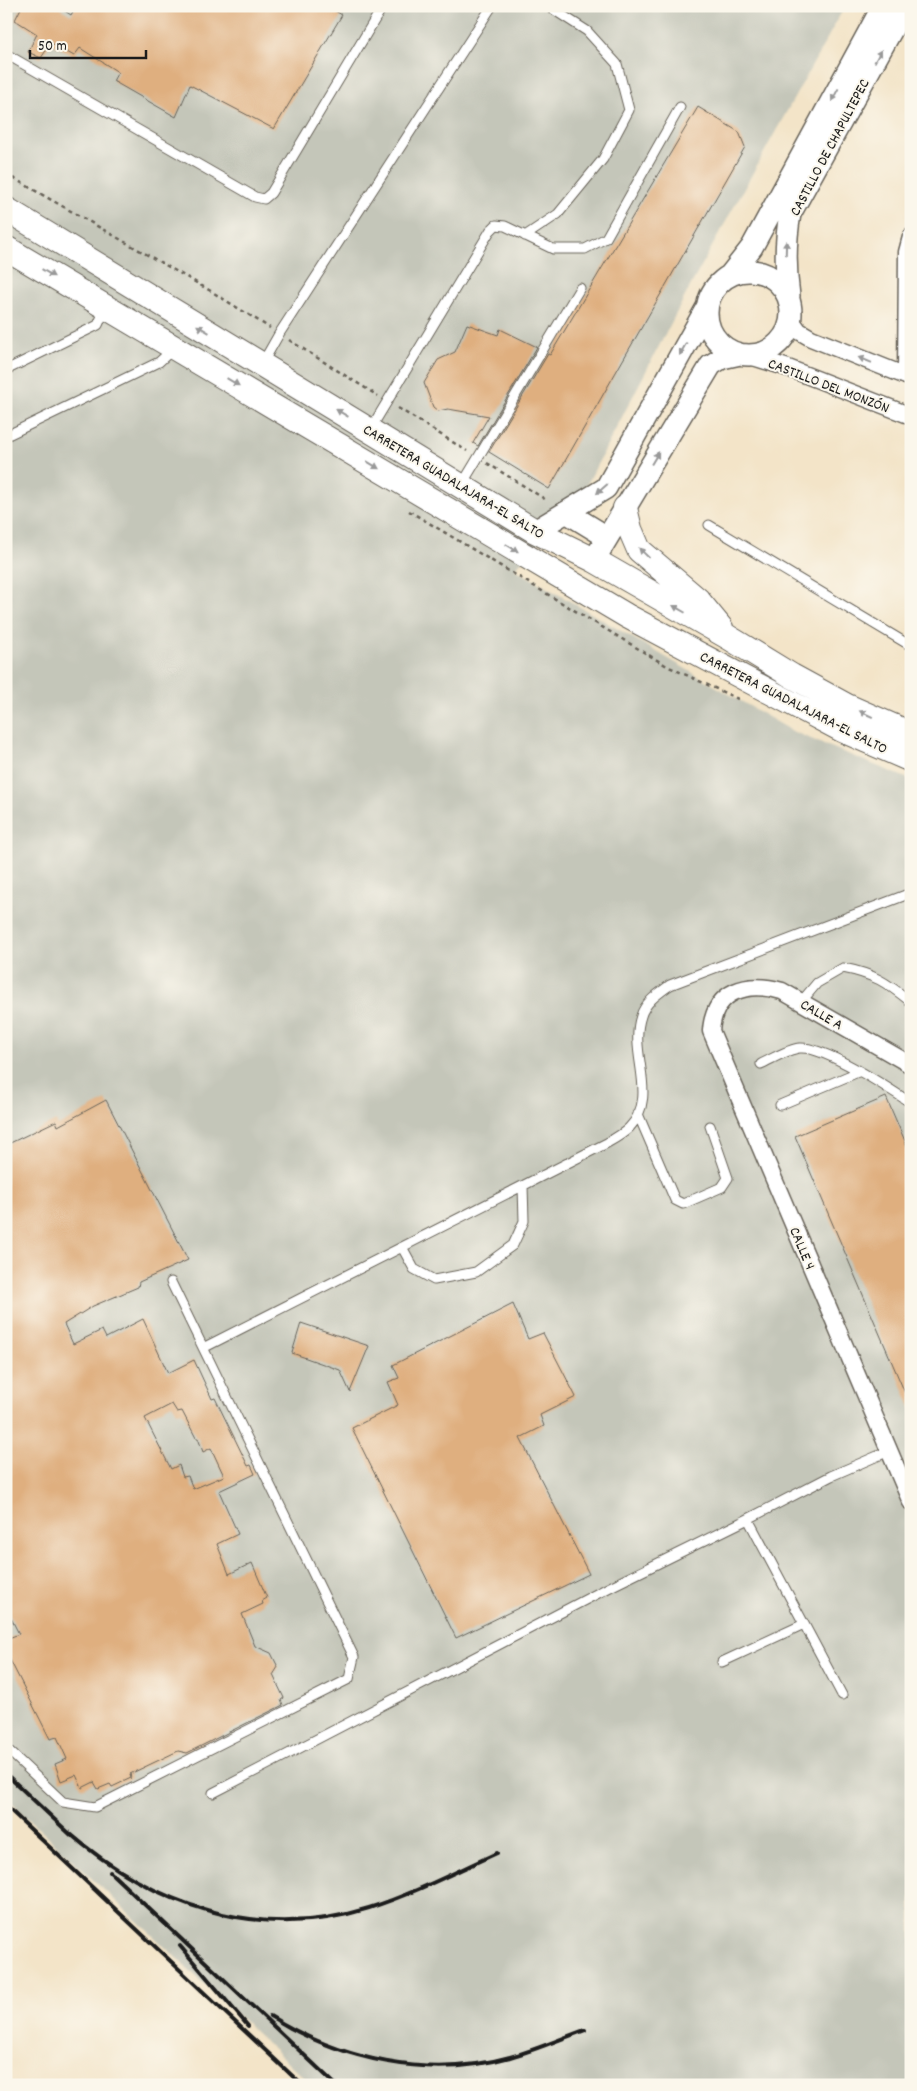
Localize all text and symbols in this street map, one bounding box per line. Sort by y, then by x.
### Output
scale bar [30,28,146,60]
text: 50 m [38,36,67,58]
one-way arrow [874,48,882,63]
street label: CASTILLO DE CHAPULTEPEC [785,75,876,220]
one-way arrow [830,89,839,102]
one-way arrow [782,239,790,255]
one-way arrow [42,268,55,277]
one-way arrow [197,324,210,333]
one-way arrow [679,342,687,357]
street label: CASTILLO DEL MONZÓN [764,354,892,420]
one-way arrow [858,355,873,363]
one-way arrow [227,378,240,387]
one-way arrow [335,409,348,418]
street label: CARRETERA GUADALAJARA-EL SALTO [358,420,548,546]
one-way arrow [650,452,660,465]
one-way arrow [366,461,379,470]
one-way arrow [595,484,608,495]
one-way arrow [506,544,519,553]
one-way arrow [639,548,651,560]
one-way arrow [672,605,687,613]
street label: CARRETERA GUADALAJARA-EL SALTO [695,647,891,761]
one-way arrow [859,710,873,718]
street label: CALLE A [795,995,847,1037]
street label: CALLE 4 [782,1224,820,1273]

